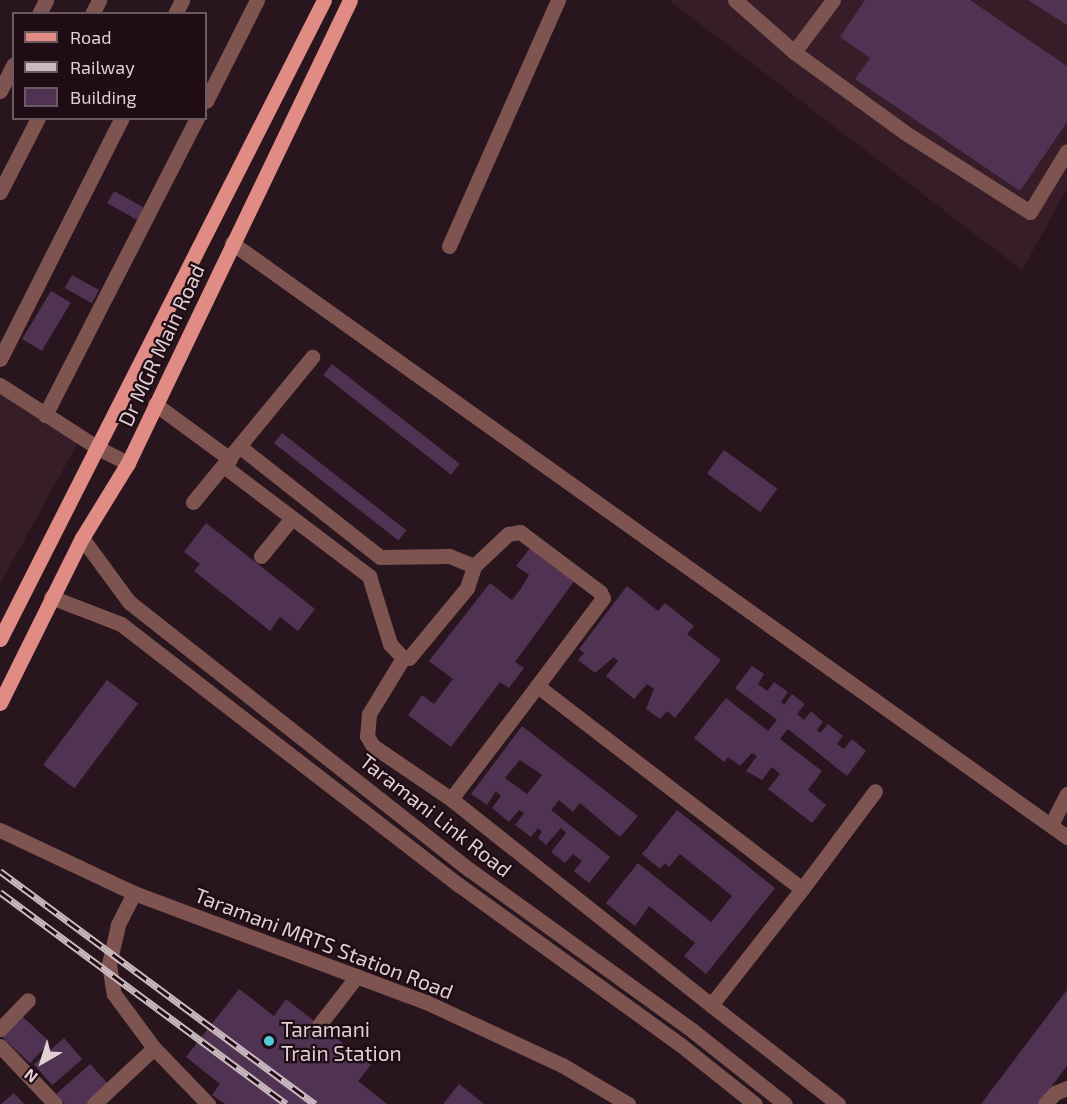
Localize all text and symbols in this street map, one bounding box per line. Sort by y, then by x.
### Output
legend [12,12,207,120]
text: Road [70,26,111,48]
text: Railway [70,56,135,78]
text: Building [70,86,137,108]
street label: Dr MGR Main Road [112,260,210,430]
street label: Taramani Link Road [355,748,517,882]
street label: Taramani MRTS Station Road [191,882,457,1004]
place label: Taramani Train Station [281,1016,402,1066]
north arrow [12,1032,72,1092]
marker: Taramani Train Station [262,1034,276,1048]
text: N [20,1065,41,1087]

